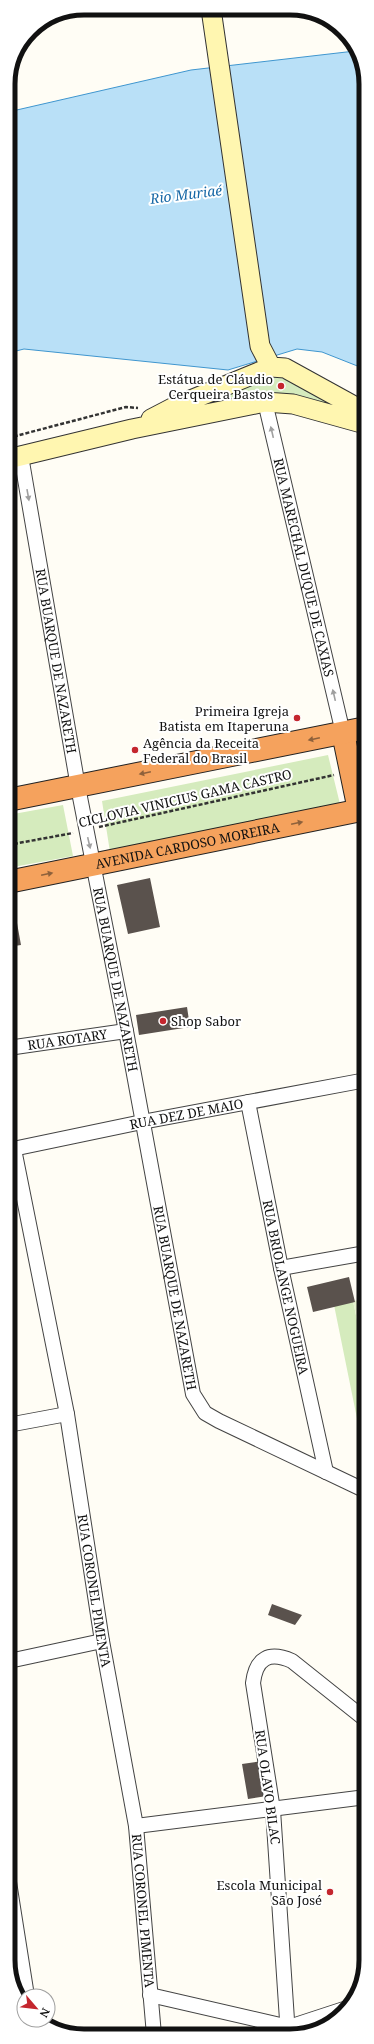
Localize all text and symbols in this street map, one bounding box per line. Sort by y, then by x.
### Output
water label: Rio Muriaé [148,180,224,208]
place label: Estátua de Cláudio Cerqueira Bastos [158,370,273,403]
marker: Estátua de Cláudio Cerqueira Bastos [276,381,286,391]
one-way arrow [269,426,275,438]
street label: RUA MARECHAL DUQUE DE CAXIAS [270,456,338,679]
one-way arrow [25,488,31,501]
street label: RUA BUARQUE DE NAZARETH [32,567,81,755]
one-way arrow [330,689,336,701]
place label: Primeira Igreja Batista em Itaperuna [159,702,289,735]
marker: Primeira Igreja Batista em Itaperuna [292,713,302,723]
place label: Agência da Receita Federal do Brasil [143,734,259,767]
one-way arrow [307,736,320,742]
marker: Agência da Receita Federal do Brasil [130,745,140,755]
street label: CICLOVIA VINICIUS GAMA CASTRO [77,765,293,831]
one-way arrow [139,771,151,777]
street label: AVENIDA CARDOSO MOREIRA [94,818,282,873]
one-way arrow [291,819,303,825]
one-way arrow [87,837,93,849]
one-way arrow [40,871,53,877]
street label: RUA BUARQUE DE NAZARETH [89,886,142,1073]
place label: Shop Sabor [171,1012,241,1030]
marker: Shop Sabor [158,1016,168,1026]
street label: RUA ROTARY [26,1025,109,1054]
street label: RUA DEZ DE MAIO [128,1094,245,1133]
street label: RUA BRIOLANGE NOGUEIRA [259,1198,313,1377]
street label: RUA BUARQUE DE NAZARETH [149,1204,201,1392]
street label: RUA CORONEL PIMENTA [74,1513,116,1669]
street label: RUA OLAVO BILAC [251,1728,285,1846]
street label: RUA CORONEL PIMENTA [128,1833,159,1989]
place label: Escola Municipal São José [217,1876,322,1909]
marker: Escola Municipal São José [325,1887,335,1897]
north arrow [16,1988,56,2028]
text: N [36,2006,54,2021]

